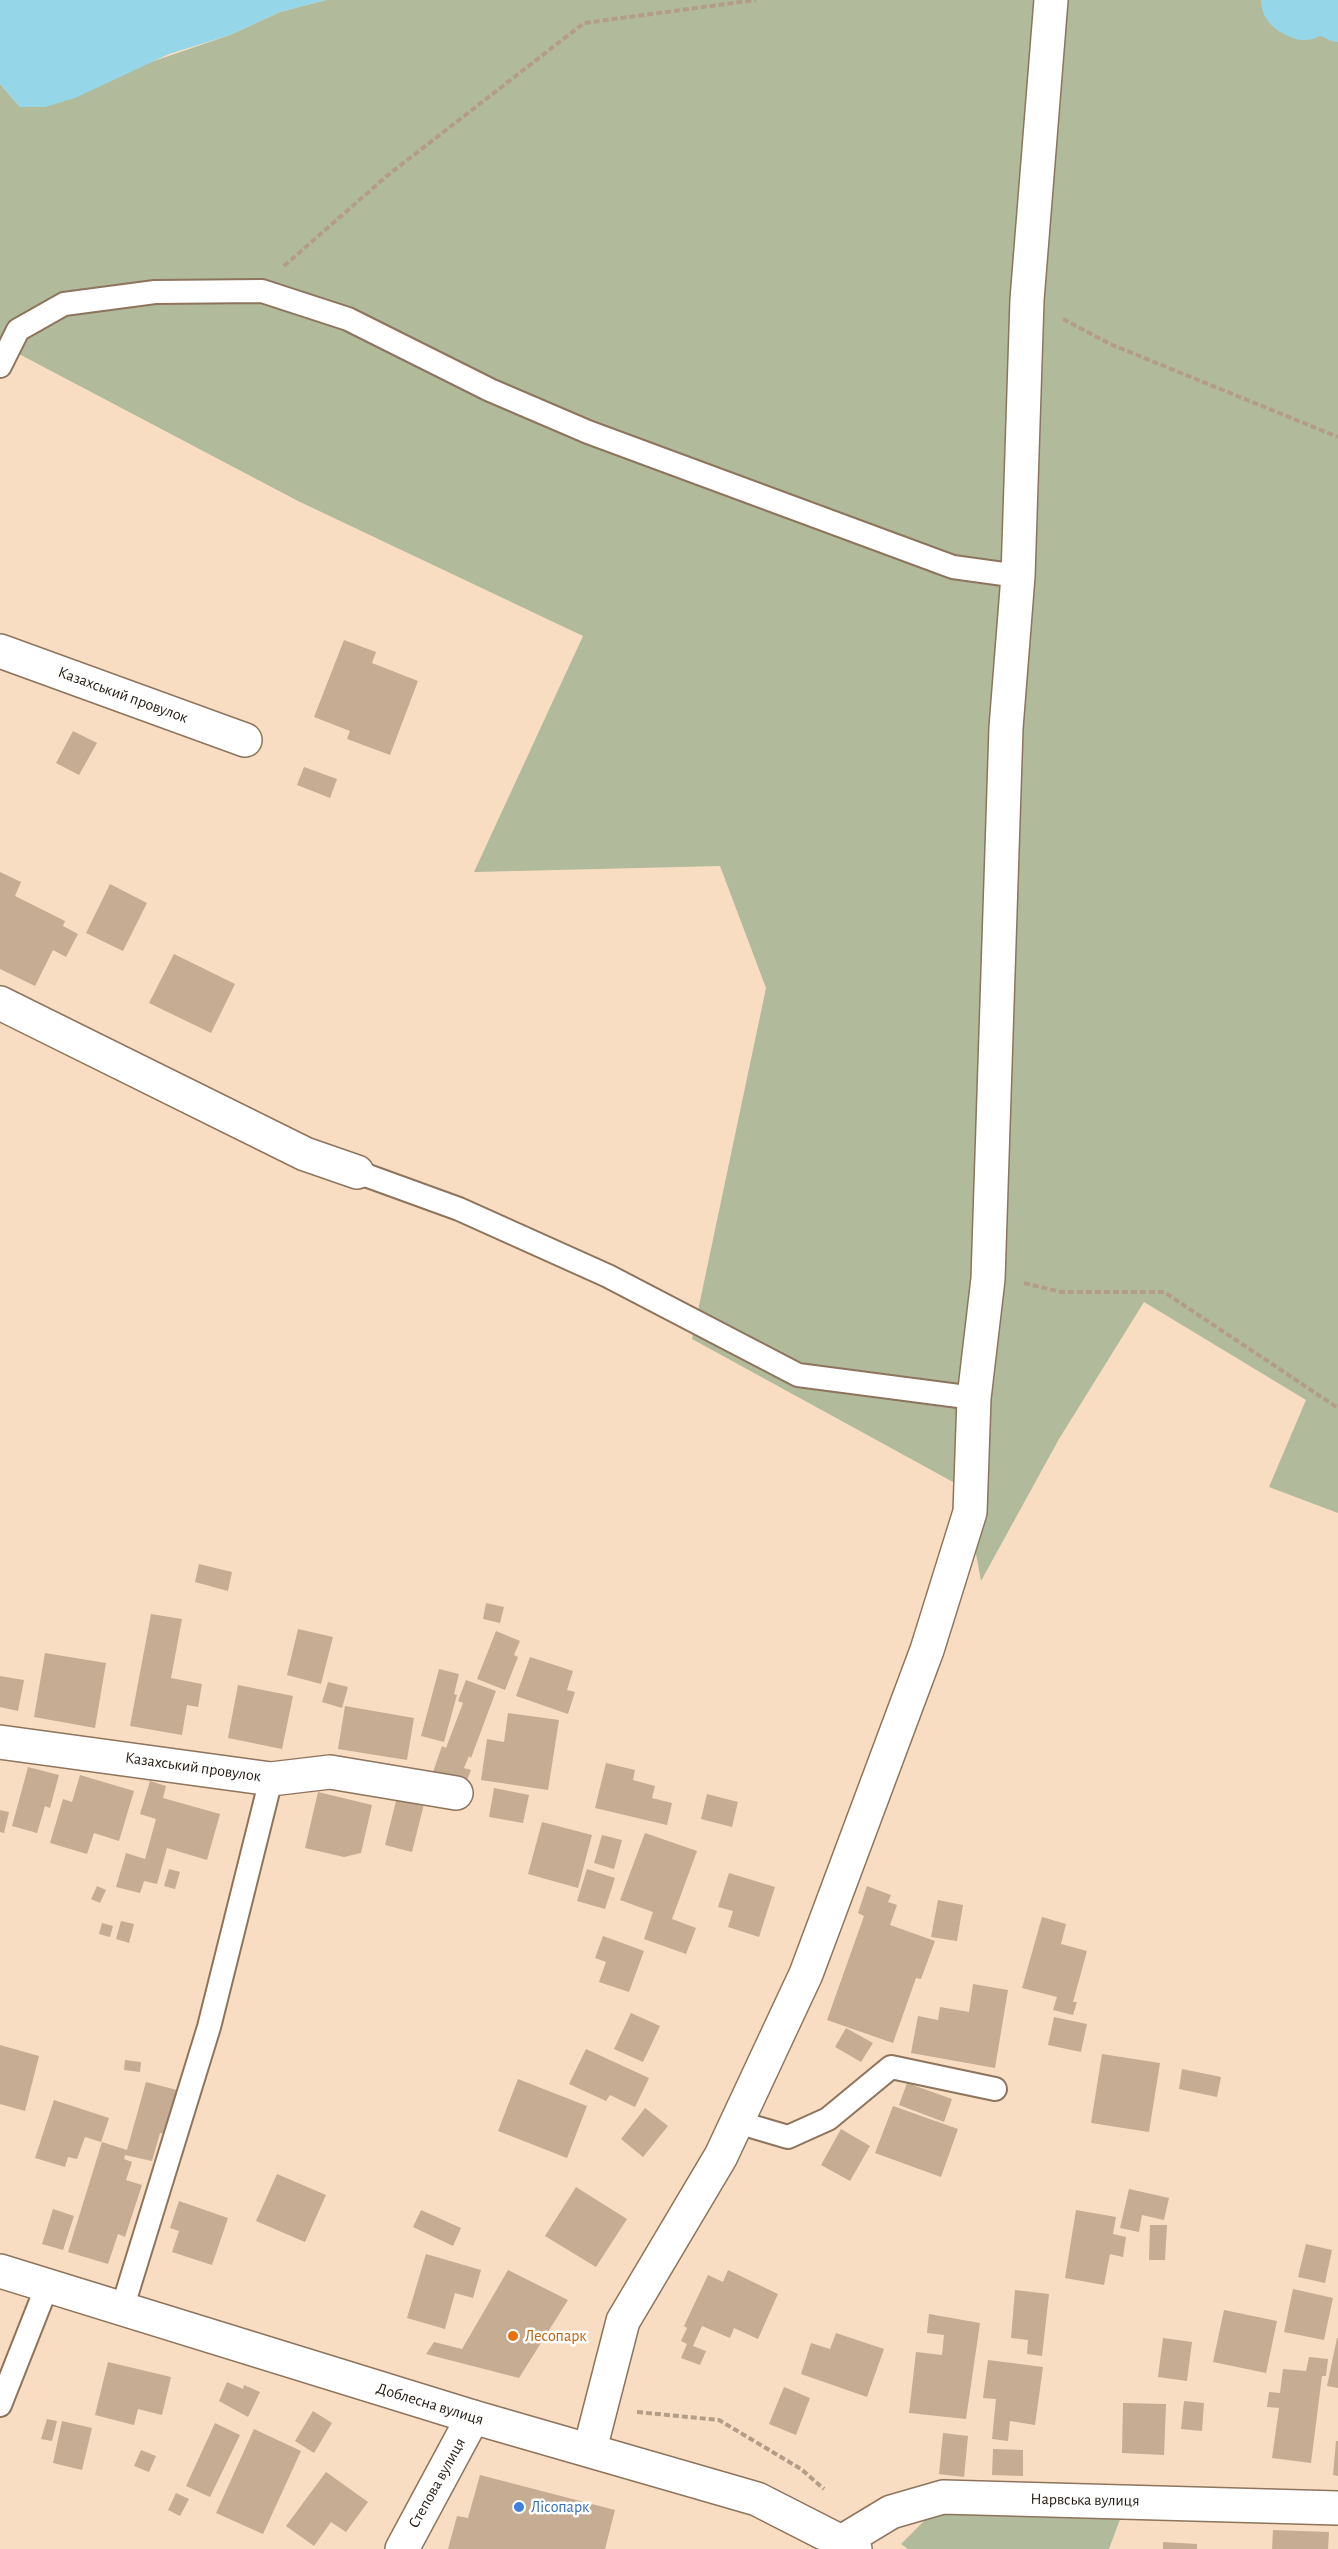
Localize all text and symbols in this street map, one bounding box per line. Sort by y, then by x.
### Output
street label: Казахський провулок [55,663,191,727]
street label: Казахський провулок [124,1748,262,1786]
place label: Лесопарк [525,2326,587,2346]
marker: Лесопарк [506,2329,520,2343]
street label: Доблесна вулиця [374,2379,486,2429]
street label: Степова вулиця [404,2434,470,2532]
street label: Нарвська вулиця [1030,2489,1140,2511]
place label: Лісопарк [531,2497,589,2517]
marker: Лісопарк [512,2500,526,2514]

